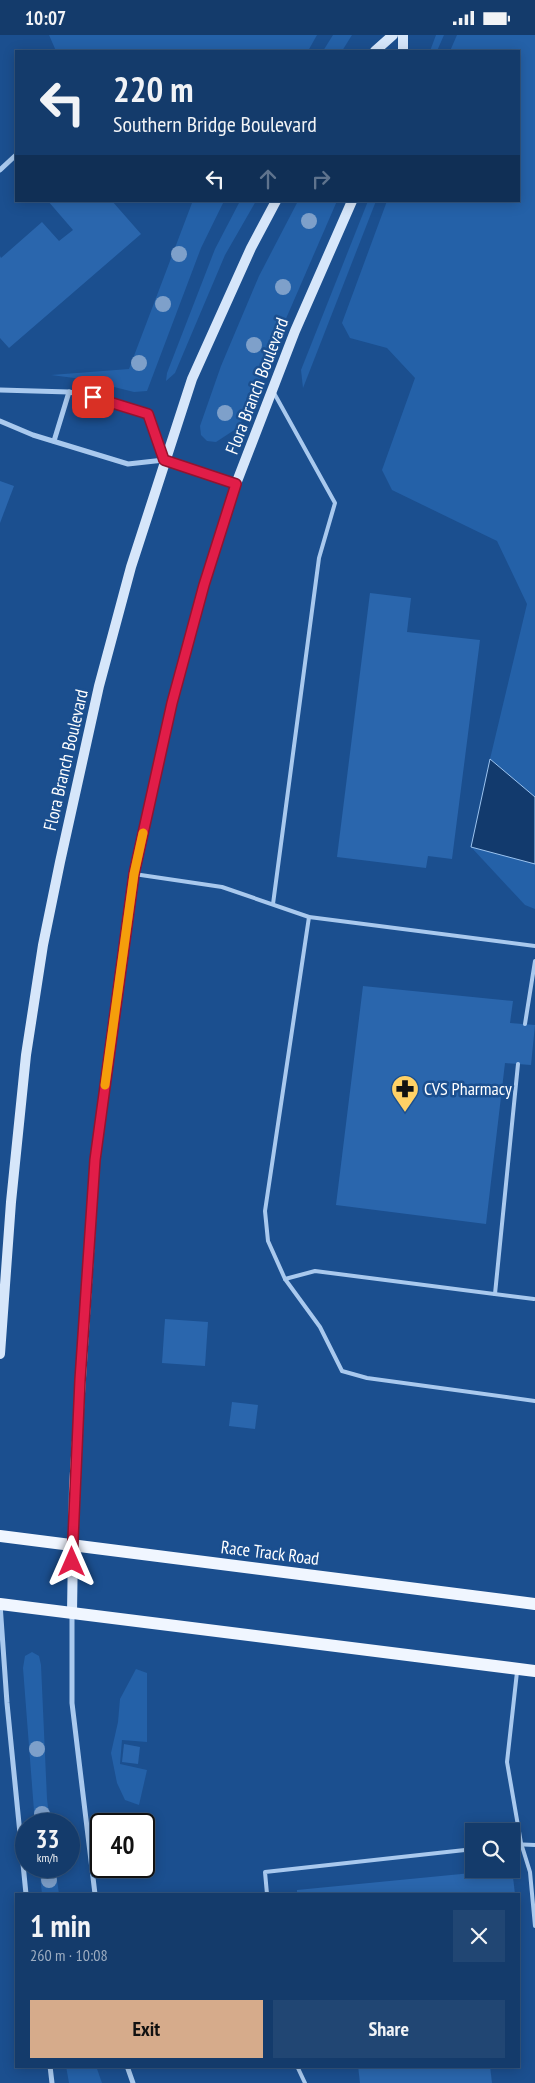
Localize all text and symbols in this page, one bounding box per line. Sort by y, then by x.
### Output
text: 10:07 [25,6,66,30]
text: 220 m [113,66,194,112]
icon: left [30,70,95,135]
text: Southern Bridge Boulevard [113,110,317,138]
icon: left [201,165,229,193]
icon: ahead [254,165,282,193]
icon: right [307,165,335,193]
street label: Flora Branch Boulevard [220,314,293,457]
pin [72,376,114,418]
icon: arrive [79,383,107,411]
street label: Flora Branch Boulevard [38,687,93,833]
pharmacy icon: CVS Pharmacy [390,1074,420,1113]
place label: CVS Pharmacy [424,1077,512,1100]
position arrow [45,1535,97,1587]
street label: Race Track Road [220,1535,321,1570]
speed limit sign: 40 [90,1813,155,1878]
text: 33 [36,1823,59,1855]
map controls [465,1823,520,1878]
button: search [465,1823,520,1878]
text: km/h [37,1850,58,1865]
text: 1 min [30,1906,91,1945]
button: close [453,1910,505,1962]
text: 260 m · 10:08 [30,1945,108,1965]
button: Exit [30,2000,263,2058]
button: Share [273,2000,505,2058]

